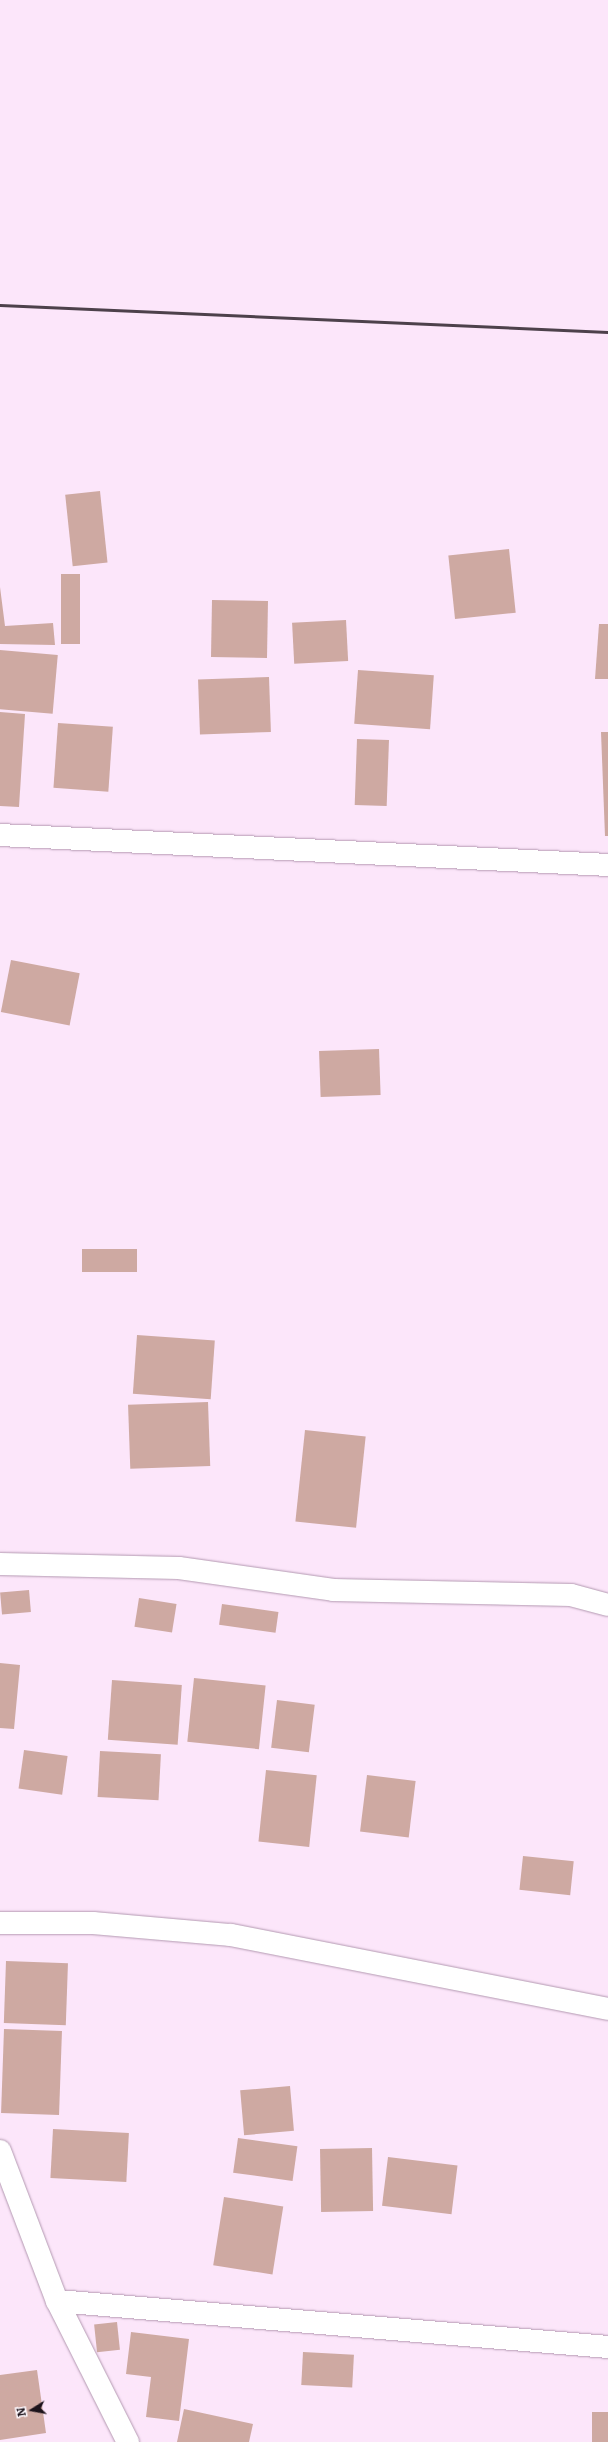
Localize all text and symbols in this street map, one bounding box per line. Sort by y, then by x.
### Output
north arrow [12,2390,52,2430]
text: N [11,2406,29,2418]

